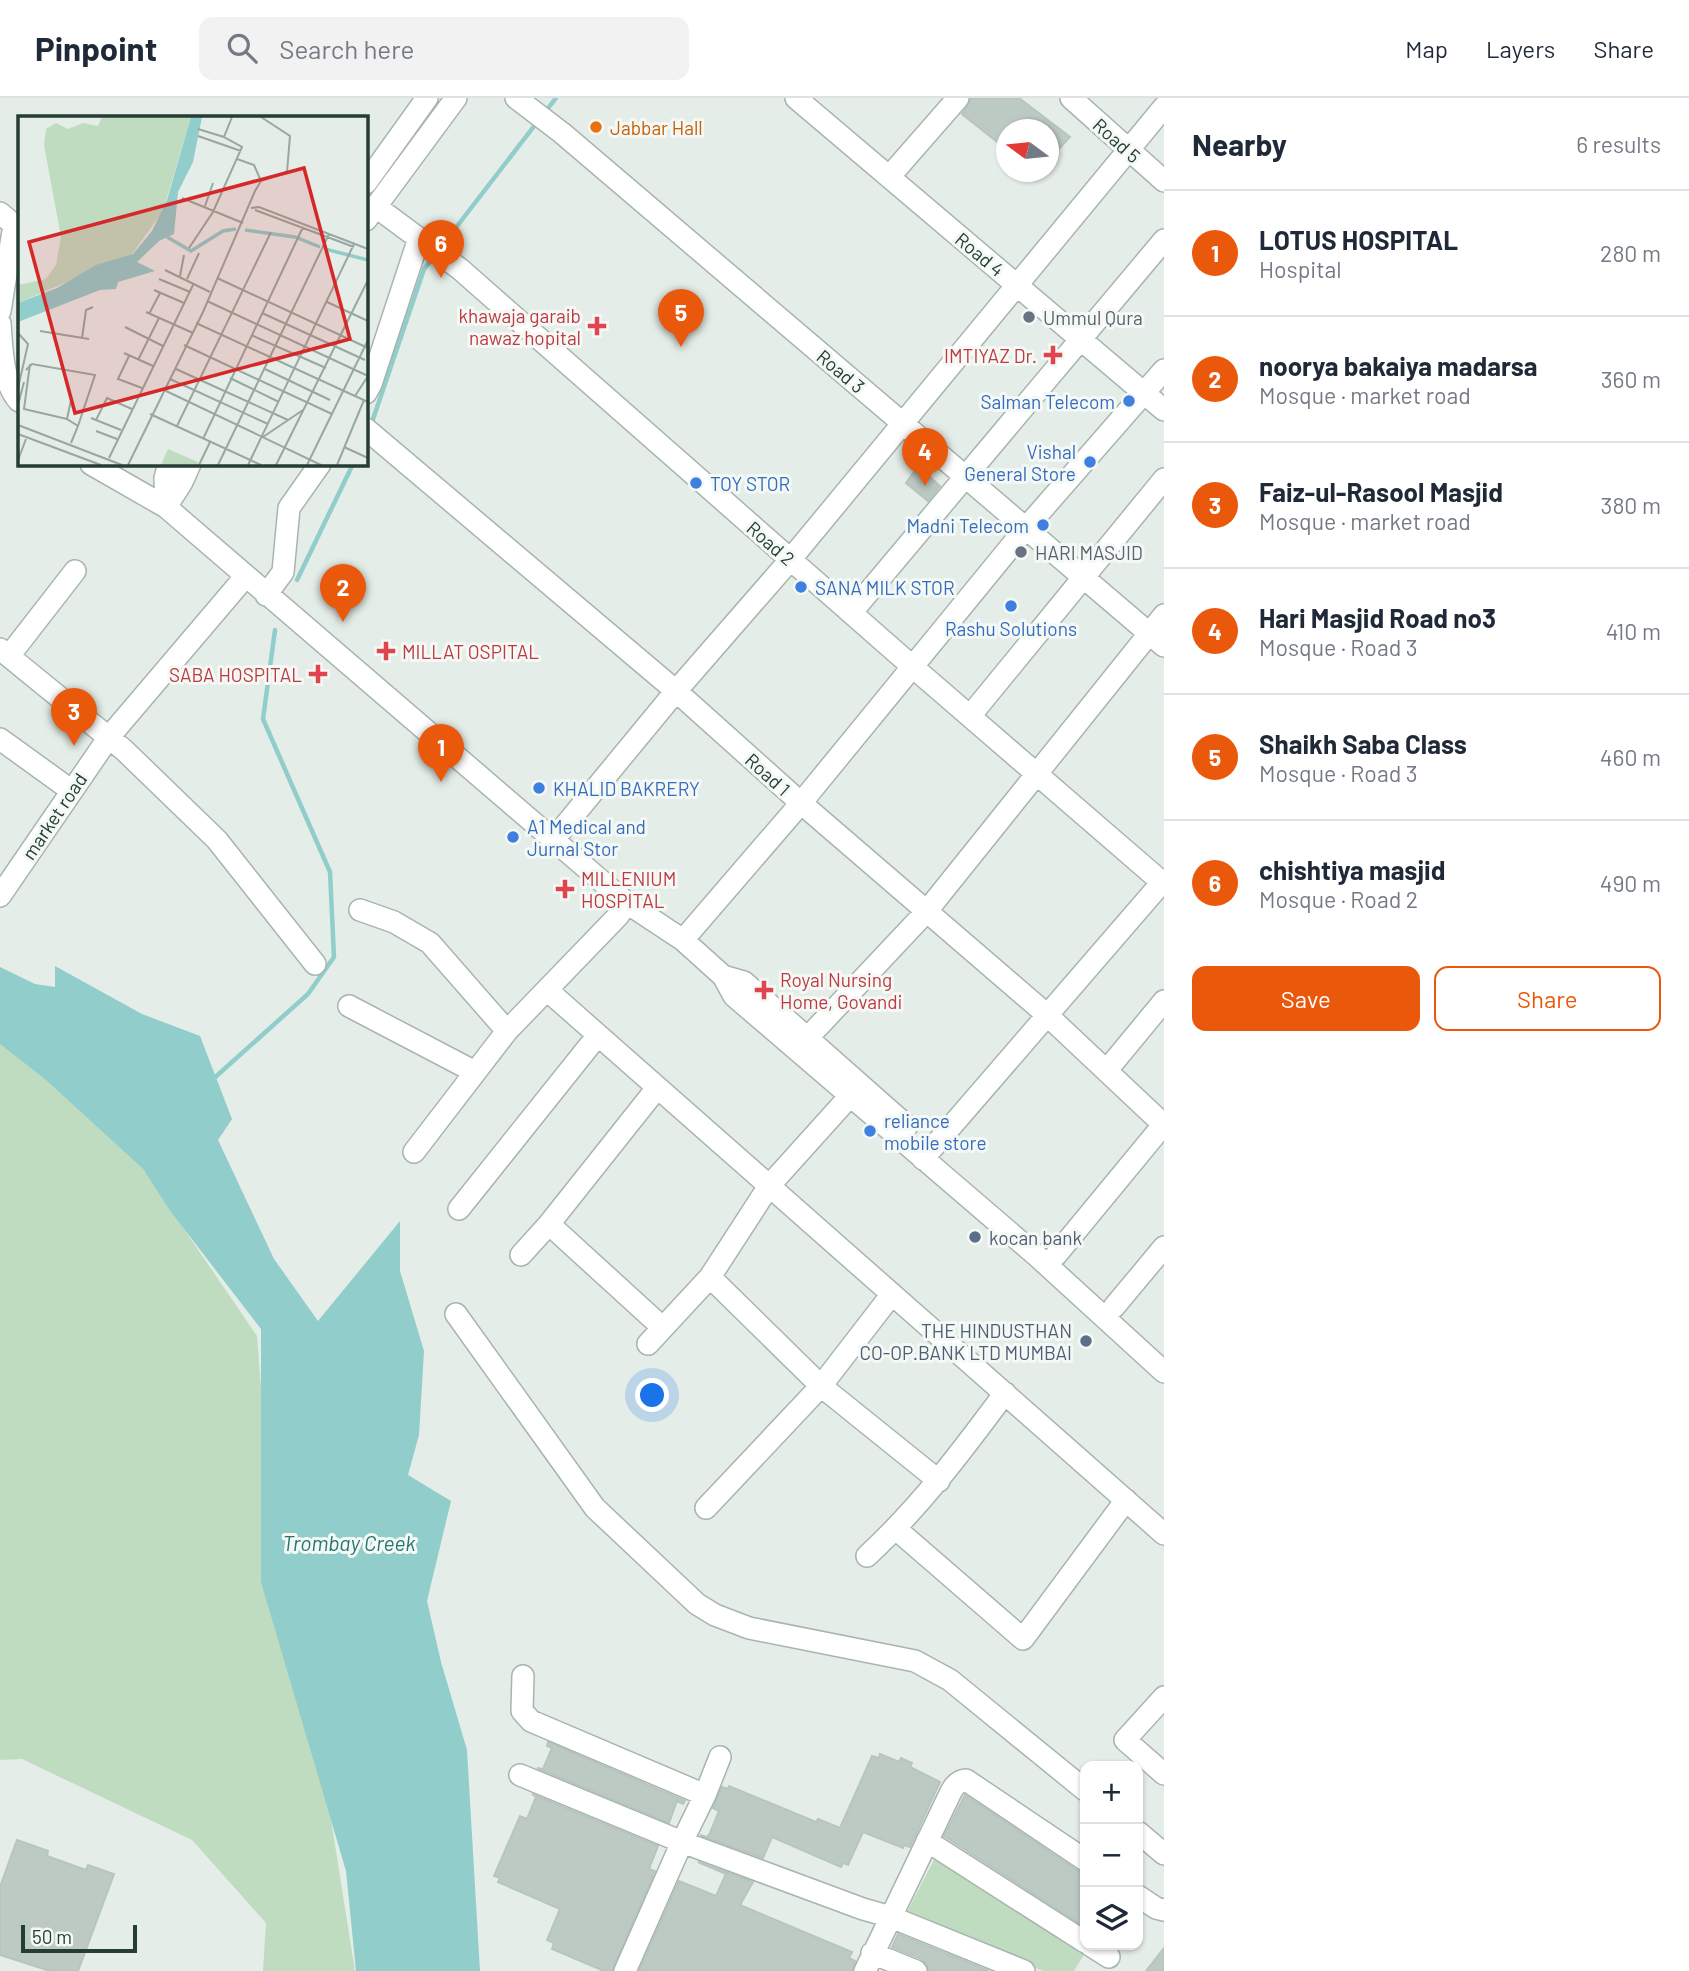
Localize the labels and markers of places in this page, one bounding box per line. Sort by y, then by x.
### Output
place label: Jabbar Hall [610,116,703,139]
marker: Jabbar Hall [588,119,604,135]
pin: 6 [418,220,464,278]
pin: 5 [658,289,704,347]
place label: khawaja garaib nawaz hopital [459,304,581,349]
place label: Ummul Qura [1043,306,1143,329]
marker: Ummul Qura [1021,309,1037,325]
marker: khawaja garaib nawaz hopital [587,316,607,336]
place label: IMTIYAZ Dr. [944,344,1037,367]
marker: IMTIYAZ Dr. [1043,345,1063,365]
place label: Salman Telecom [980,390,1115,413]
marker: Salman Telecom [1121,393,1137,409]
pin: 4 [902,428,948,486]
place label: Vishal General Store [964,440,1076,485]
marker: Vishal General Store [1082,454,1098,470]
place label: TOY STOR [710,472,790,495]
marker: TOY STOR [688,475,704,491]
place label: Madni Telecom [906,514,1029,537]
marker: Madni Telecom [1035,517,1051,533]
place label: HARI MASJID [1035,541,1143,564]
marker: HARI MASJID [1013,544,1029,560]
pin: 2 [320,564,366,622]
place label: SANA MILK STOR [815,576,955,599]
marker: SANA MILK STOR [793,579,809,595]
marker: Rashu Solutions [1003,598,1019,614]
place label: Rashu Solutions [945,617,1077,640]
place label: MILLAT OSPITAL [402,640,539,663]
marker: MILLAT OSPITAL [376,641,396,661]
place label: SABA HOSPITAL [169,663,302,686]
marker: SABA HOSPITAL [308,664,328,684]
pin: 3 [51,688,97,746]
pin: 1 [418,724,464,782]
place label: KHALID BAKRERY [553,777,700,800]
marker: KHALID BAKRERY [531,780,547,796]
place label: A1 Medical and Jurnal Stor [527,815,646,860]
marker: A1 Medical and Jurnal Stor [505,829,521,845]
place label: MILLENIUM HOSPITAL [581,867,676,912]
marker: MILLENIUM HOSPITAL [555,879,575,899]
place label: Royal Nursing Home, Govandi [780,968,902,1013]
marker: Royal Nursing Home, Govandi [754,980,774,1000]
place label: reliance mobile store [884,1109,987,1154]
marker: reliance mobile store [862,1123,878,1139]
place label: kocan bank [989,1226,1082,1249]
marker: kocan bank [967,1229,983,1245]
place label: THE HINDUSTHAN CO-OP.BANK LTD MUMBAI [859,1319,1072,1364]
marker: THE HINDUSTHAN CO-OP.BANK LTD MUMBAI [1078,1333,1094,1349]

